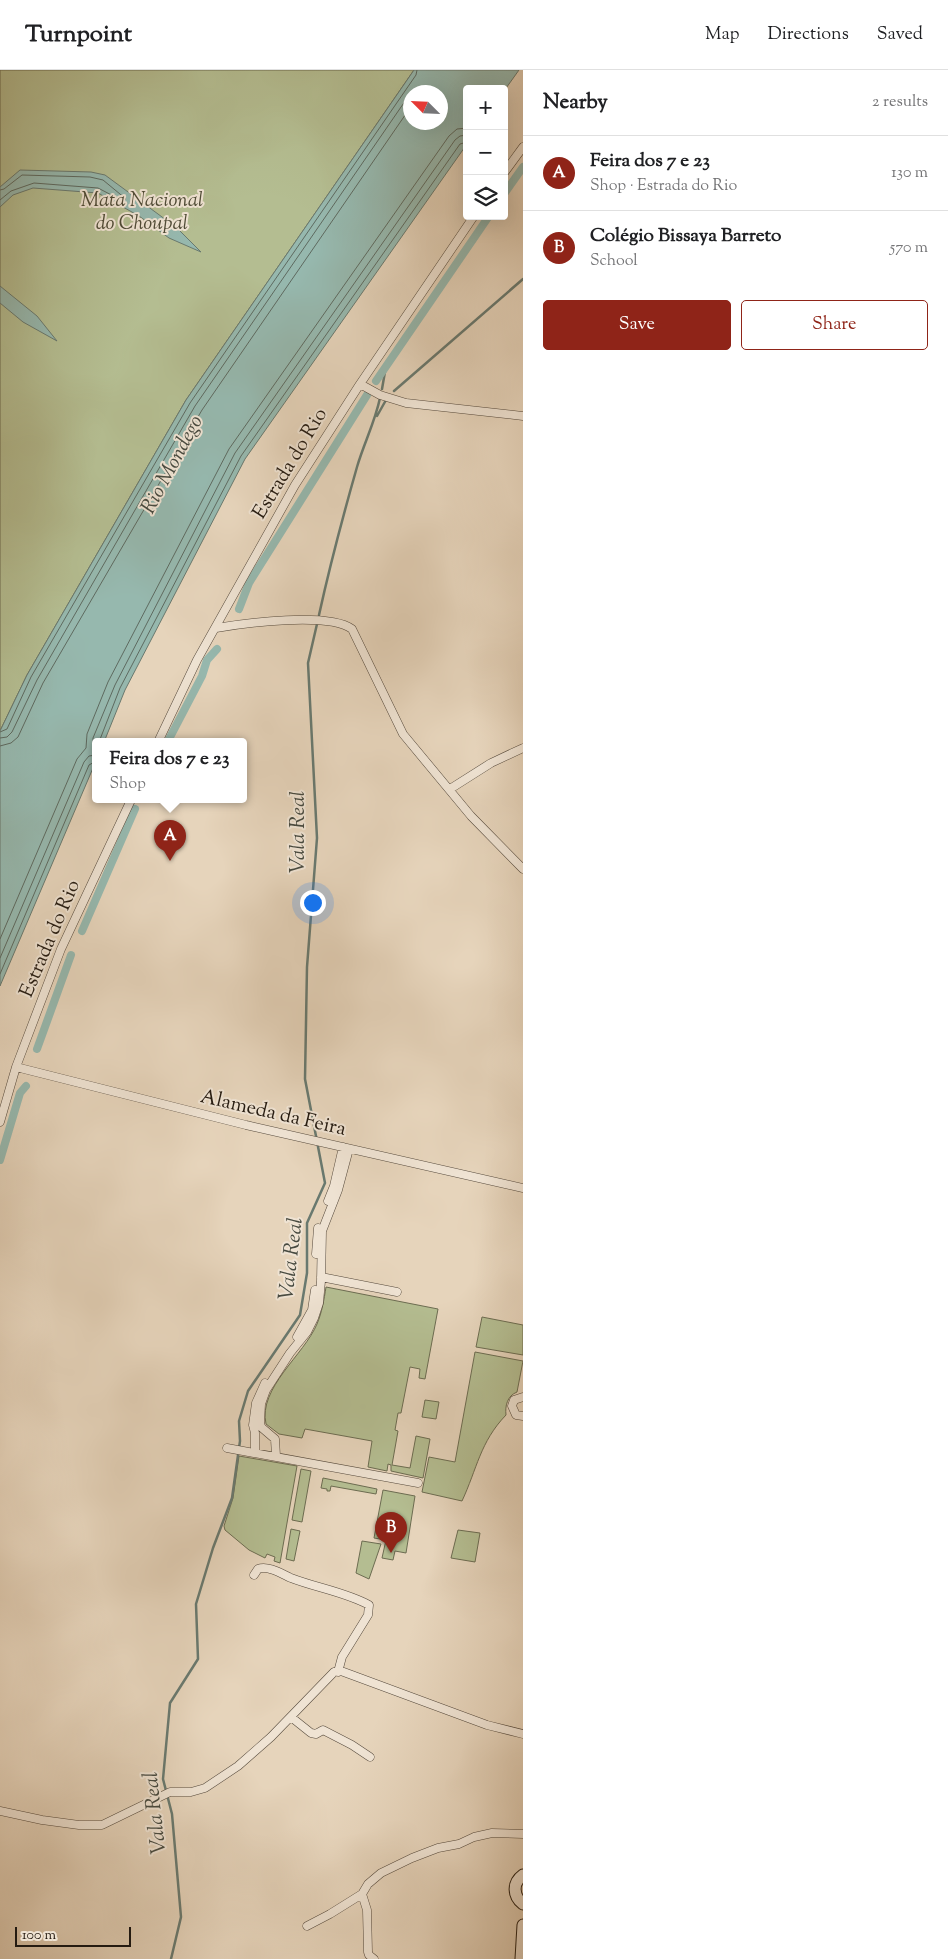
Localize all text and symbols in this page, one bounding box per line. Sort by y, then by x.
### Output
text: Turnpoint [25,18,132,52]
text: Map [705,22,740,48]
text: Directions [768,22,849,48]
text: Saved [877,22,923,48]
north arrow [403,85,448,130]
map controls [463,85,508,220]
button: + [463,85,508,130]
text: Nearby [543,88,608,118]
text: 2 results [872,91,928,114]
button: − [463,130,508,175]
text: Feira dos 7 e 23 [590,148,710,175]
text: A [553,162,566,185]
text: 130 m [891,162,928,185]
button: layers [463,175,508,220]
text: Shop · Estrada do Rio [590,175,737,198]
park label: Mata Nacional do Choupal [81,187,203,239]
text: Colégio Bissaya Barreto [590,223,781,250]
text: B [554,237,564,260]
text: 570 m [890,237,928,260]
text: School [590,250,638,273]
button: Save [543,300,731,350]
button: Share [741,300,928,350]
street label: Estrada do Rio [246,403,336,525]
water label: Rio Mondego [134,410,212,520]
popup [92,738,247,803]
text: Feira dos 7 e 23 [110,746,229,773]
text: Shop [110,773,146,796]
water label: Vala Real [284,791,314,873]
pin: A [154,820,186,861]
street label: Estrada do Rio [13,876,89,1002]
your location [300,890,326,916]
street label: Alameda da Feira [197,1083,349,1145]
water label: Vala Real [272,1216,312,1302]
pin: B [375,1512,407,1553]
water label: Vala Real [137,1770,175,1856]
scale bar [15,1924,131,1947]
text: 100 m [22,1926,56,1946]

